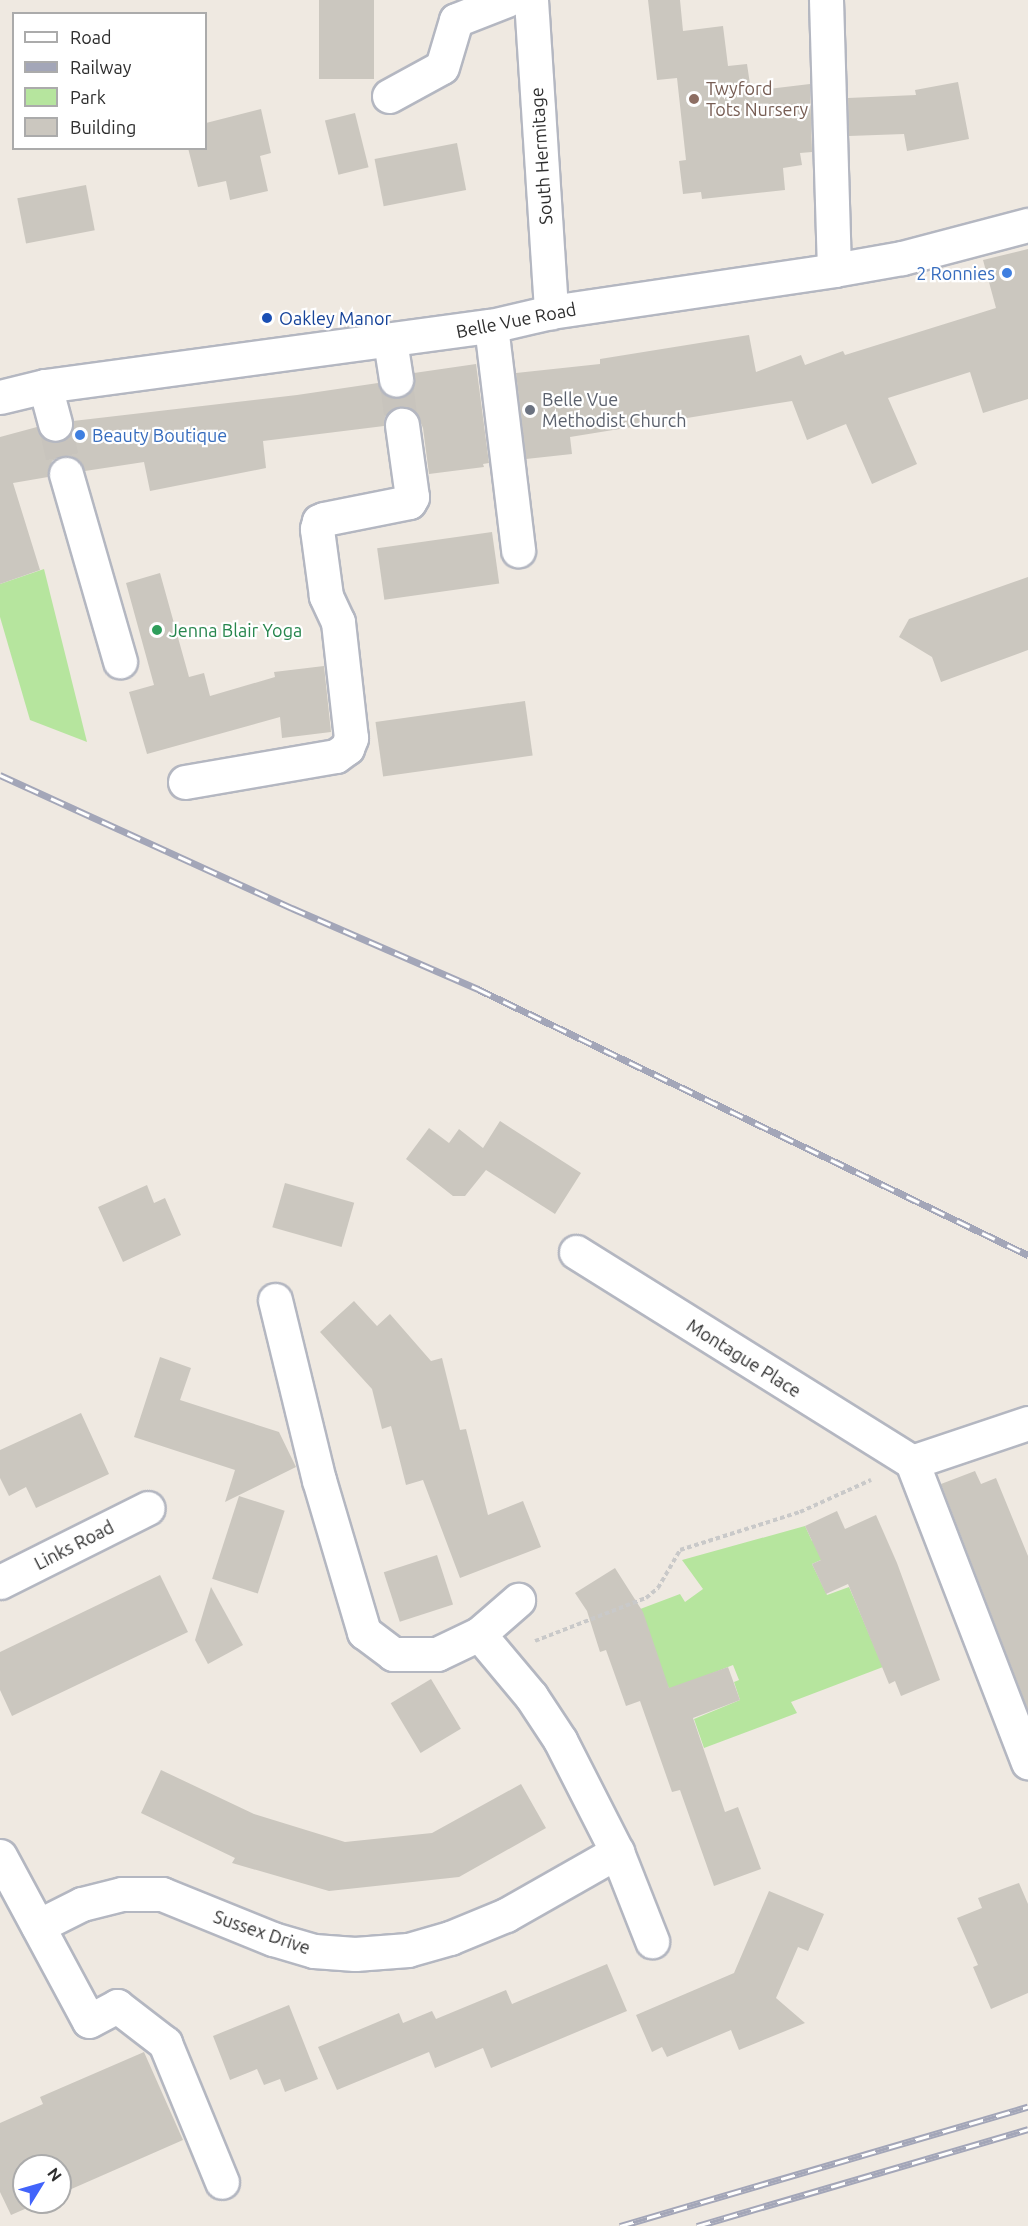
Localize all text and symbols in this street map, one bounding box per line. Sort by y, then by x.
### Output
legend [12,12,207,150]
text: Road [70,27,112,47]
text: Railway [70,57,131,77]
place label: Twyford Tots Nursery [706,78,808,121]
text: Park [70,87,106,107]
street label: South Hermitage [525,87,557,225]
marker: Twyford Tots Nursery [687,92,701,106]
text: Building [70,117,136,137]
place label: 2 Ronnies [916,262,995,284]
marker: 2 Ronnies [1000,266,1014,280]
street label: Belle Vue Road [454,298,578,342]
place label: Oakley Manor [279,307,391,329]
marker: Oakley Manor [260,311,274,325]
place label: Belle Vue Methodist Church [542,389,686,432]
marker: Belle Vue Methodist Church [523,403,537,417]
place label: Beauty Boutique [92,424,227,446]
marker: Beauty Boutique [73,428,87,442]
place label: Jenna Blair Yoga [169,619,302,641]
marker: Jenna Blair Yoga [150,623,164,637]
street label: Montague Place [683,1314,805,1402]
street label: Links Road [31,1516,117,1574]
street label: Sussex Drive [211,1905,313,1959]
north arrow [12,2154,72,2214]
text: N [44,2164,66,2185]

